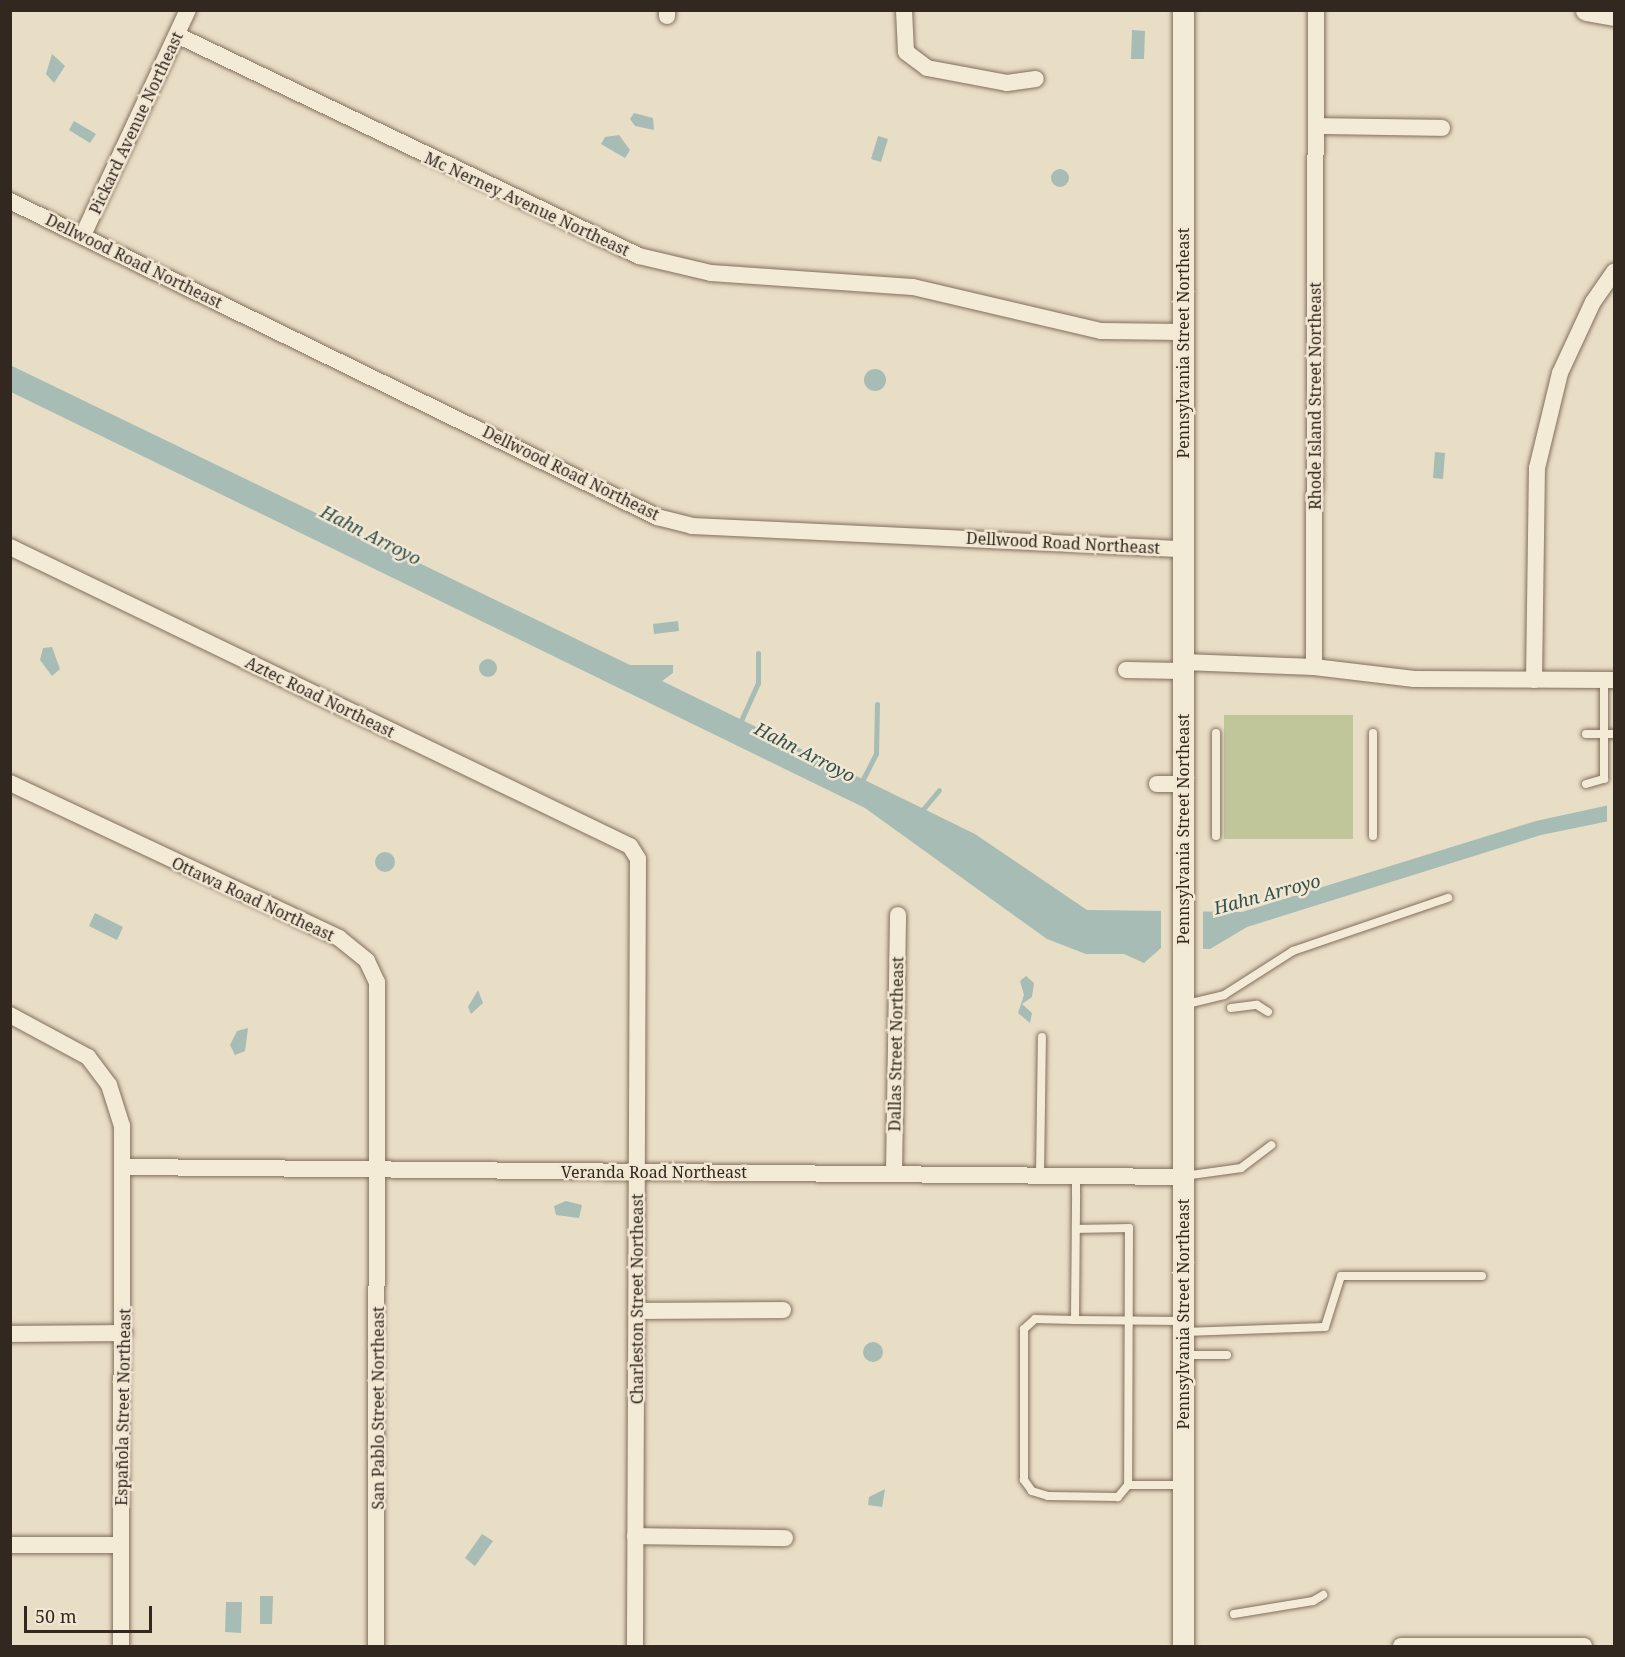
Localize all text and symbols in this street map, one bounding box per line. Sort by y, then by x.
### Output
street label: Pickard Avenue Northeast [85,29,187,217]
street label: Mc Nerney Avenue Northeast [421,148,633,260]
street label: Dellwood Road Northeast [42,210,226,312]
street label: Pennsylvania Street Northeast [1173,228,1193,458]
street label: Rhode Island Street Northeast [1305,282,1325,510]
street label: Dellwood Road Northeast [479,422,663,524]
water label: Hahn Arroyo [317,500,425,570]
street label: Dellwood Road Northeast [966,528,1160,558]
street label: Aztec Road Northeast [242,653,398,741]
street label: Pennsylvania Street Northeast [1173,714,1193,944]
water label: Hahn Arroyo [751,717,859,787]
street label: Ottawa Road Northeast [169,853,337,945]
water label: Hahn Arroyo [1211,869,1323,919]
street label: Dallas Street Northeast [885,956,907,1132]
street label: Veranda Road Northeast [561,1162,747,1182]
street label: Charleston Street Northeast [627,1194,647,1404]
street label: Pennsylvania Street Northeast [1173,1199,1193,1429]
street label: San Pablo Street Northeast [368,1306,388,1510]
street label: Española Street Northeast [112,1308,134,1506]
scale bar [27,1594,154,1632]
text: 50 m [35,1604,77,1628]

